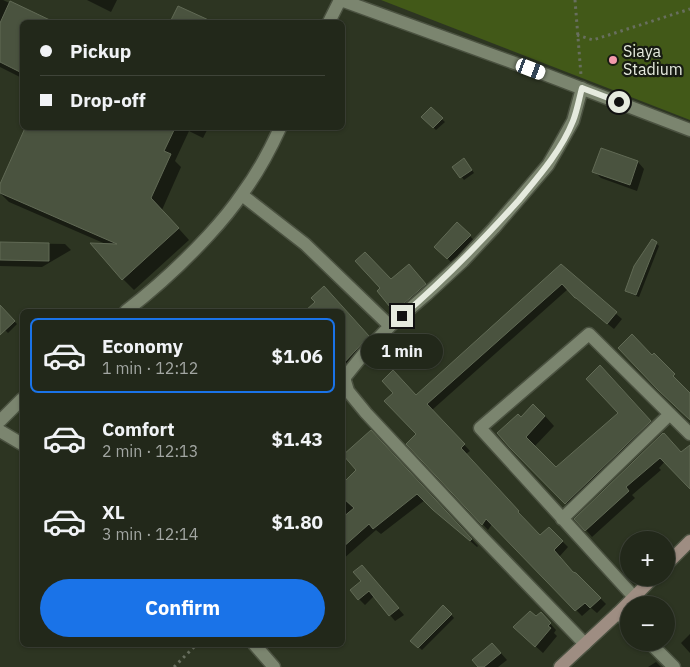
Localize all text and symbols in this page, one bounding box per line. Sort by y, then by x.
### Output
text: Pickup [70,39,131,63]
place label: Siaya Stadium [623,41,683,79]
marker: Siaya Stadium [607,54,619,66]
car [514,57,547,81]
text: Drop-off [70,88,146,112]
route start [608,91,630,113]
route end [391,305,413,327]
icon: car [42,333,87,378]
text: Economy [102,334,183,358]
callout: 1 min [361,334,443,368]
text: 1 min [381,341,423,361]
text: $1.06 [271,344,323,368]
text: 1 min · 12:12 [102,358,198,378]
icon: car [42,416,87,461]
text: Comfort [102,417,175,441]
text: $1.43 [271,427,323,451]
text: 2 min · 12:13 [102,441,198,461]
icon: car [42,499,87,544]
text: XL [102,500,125,524]
text: $1.80 [271,510,323,534]
text: 3 min · 12:14 [102,524,198,544]
map controls [620,531,675,651]
button: + [620,531,675,586]
button: Confirm [40,579,325,637]
button: − [620,596,675,651]

